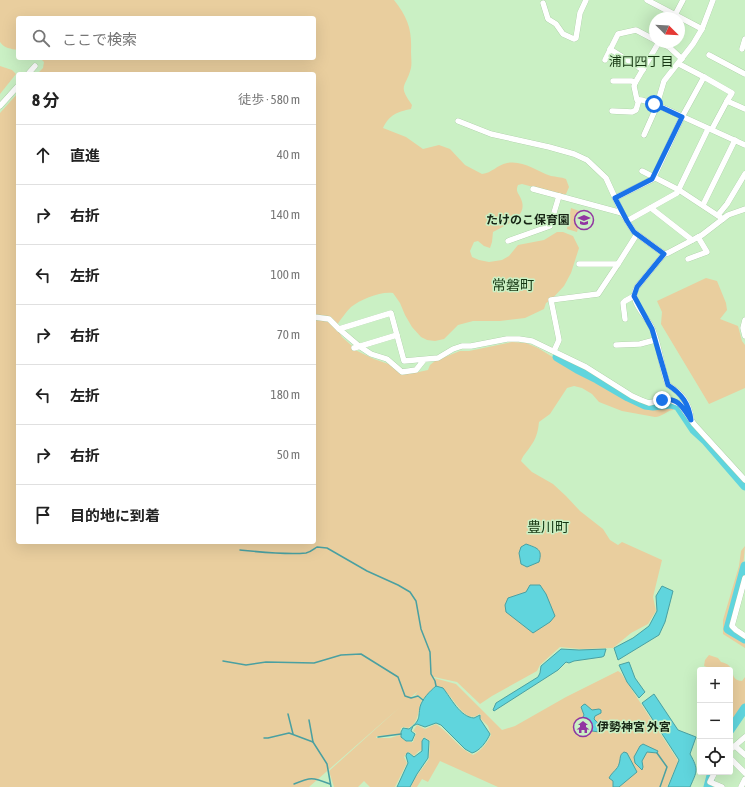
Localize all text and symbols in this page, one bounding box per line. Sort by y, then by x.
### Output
north arrow [649,12,685,48]
search box [16,16,316,60]
icon: search [30,27,52,49]
text: ここで検索 [62,31,137,48]
district label: 浦口四丁目 [608,54,674,69]
text: 8 分 [32,90,59,110]
text: 徒歩 · 580 m [238,92,300,107]
route start [645,95,663,113]
icon: ahead [32,144,54,166]
text: 直進 [70,147,100,164]
text: 40 m [277,147,300,162]
icon: right [32,204,54,226]
text: 右折 [70,207,100,224]
text: 140 m [271,207,300,222]
school or university icon: たけのこ保育園 [573,209,595,231]
place label: たけのこ保育園 [486,213,570,227]
icon: left [32,264,54,286]
text: 左折 [70,267,100,284]
text: 100 m [271,267,300,282]
district label: 常磐町 [492,277,534,293]
icon: right [32,324,54,346]
text: 右折 [70,327,100,344]
text: 70 m [277,327,300,342]
icon: left [32,384,54,406]
text: 左折 [70,387,100,404]
text: 180 m [271,387,300,402]
route end [653,391,671,409]
icon: right [32,444,54,466]
text: 右折 [70,447,100,464]
text: 50 m [277,447,300,462]
icon: arrive [32,504,54,526]
text: 目的地に到着 [70,507,160,524]
district label: 豊川町 [527,519,569,535]
map controls [697,667,733,775]
button: + [697,667,733,703]
button: − [697,703,733,739]
temple icon: 伊勢神宮 外宮 [572,716,594,738]
place label: 伊勢神宮 外宮 [597,720,671,734]
button: locate [697,739,733,775]

